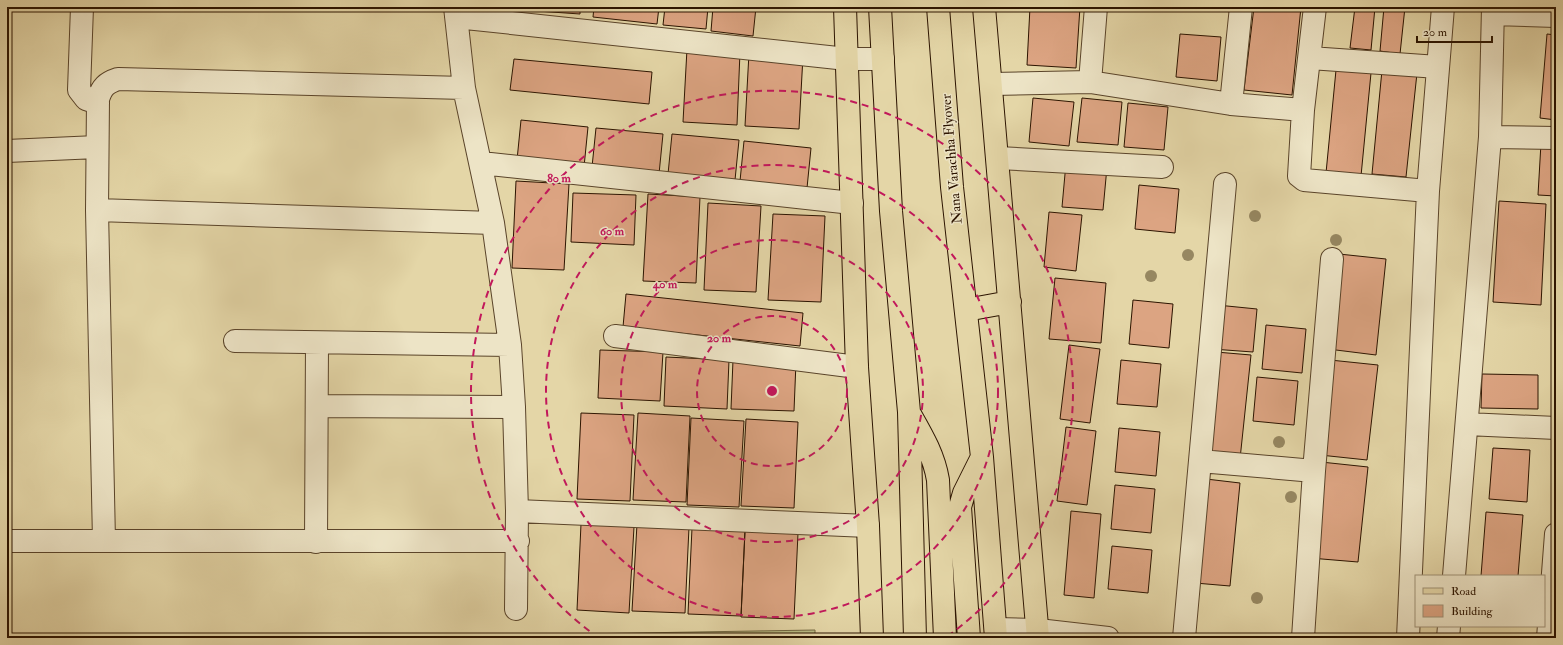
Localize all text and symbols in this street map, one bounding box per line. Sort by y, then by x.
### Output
scale bar [1417,18,1492,44]
text: 20 m [1423,25,1448,40]
street label: Nana Varachha Flyover [937,92,967,225]
text: 80 m [547,171,571,186]
text: 60 m [600,224,625,239]
text: 40 m [652,277,678,292]
text: 20 m [707,331,732,346]
centre of rings [765,384,779,398]
legend [1415,575,1545,627]
text: Road [1451,584,1476,599]
text: Building [1451,604,1494,619]

